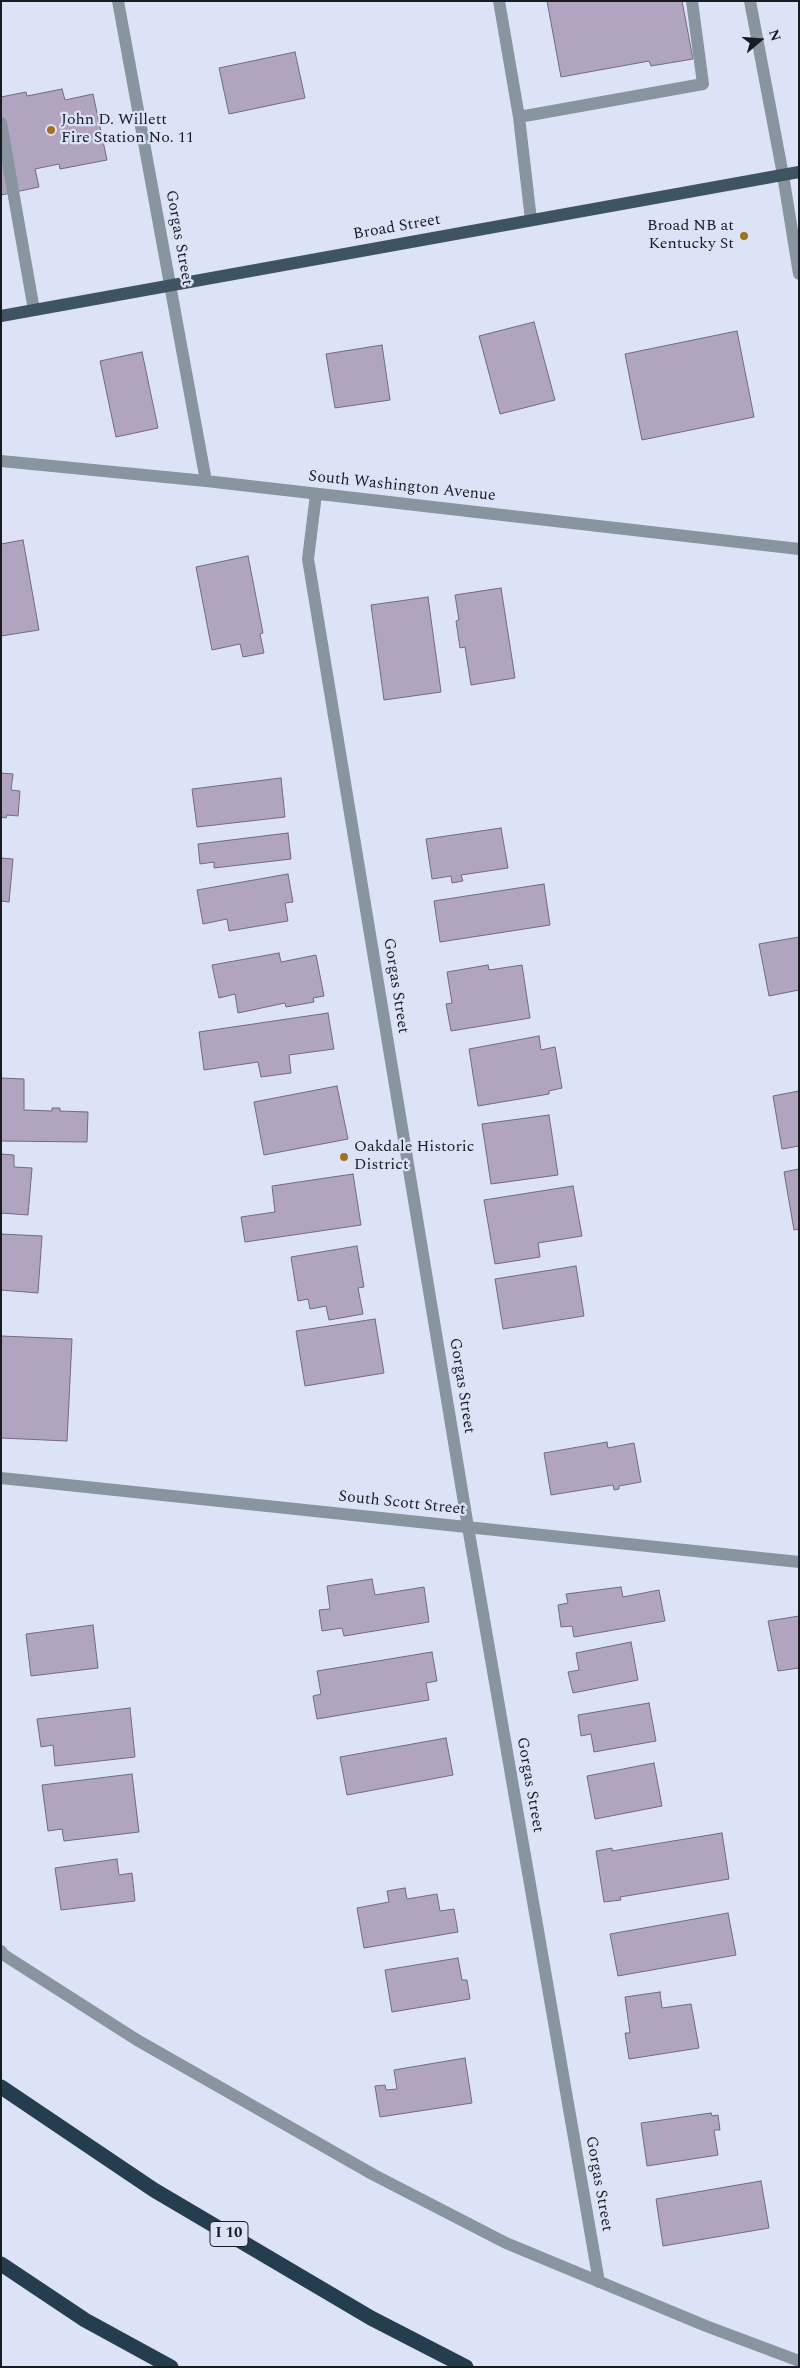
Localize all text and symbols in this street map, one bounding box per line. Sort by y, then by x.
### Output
north arrow [735,15,785,65]
text: N [763,27,786,44]
place label: John D. Willett Fire Station No. 11 [61,111,194,149]
marker: John D. Willett Fire Station No. 11 [45,124,57,136]
street label: Gorgas Street [160,189,196,287]
street label: Broad Street [352,211,442,245]
place label: Broad NB at Kentucky St [647,217,734,255]
marker: Broad NB at Kentucky St [738,230,750,242]
street label: South Washington Avenue [307,468,497,506]
street label: Gorgas Street [378,937,412,1035]
place label: Oakdale Historic District [354,1138,474,1176]
marker: Oakdale Historic District [338,1151,350,1163]
street label: Gorgas Street [444,1337,478,1435]
street label: South Scott Street [337,1488,467,1520]
street label: Gorgas Street [511,1736,547,1834]
street label: Gorgas Street [580,2135,616,2233]
road number: I 10 [210,2222,248,2246]

